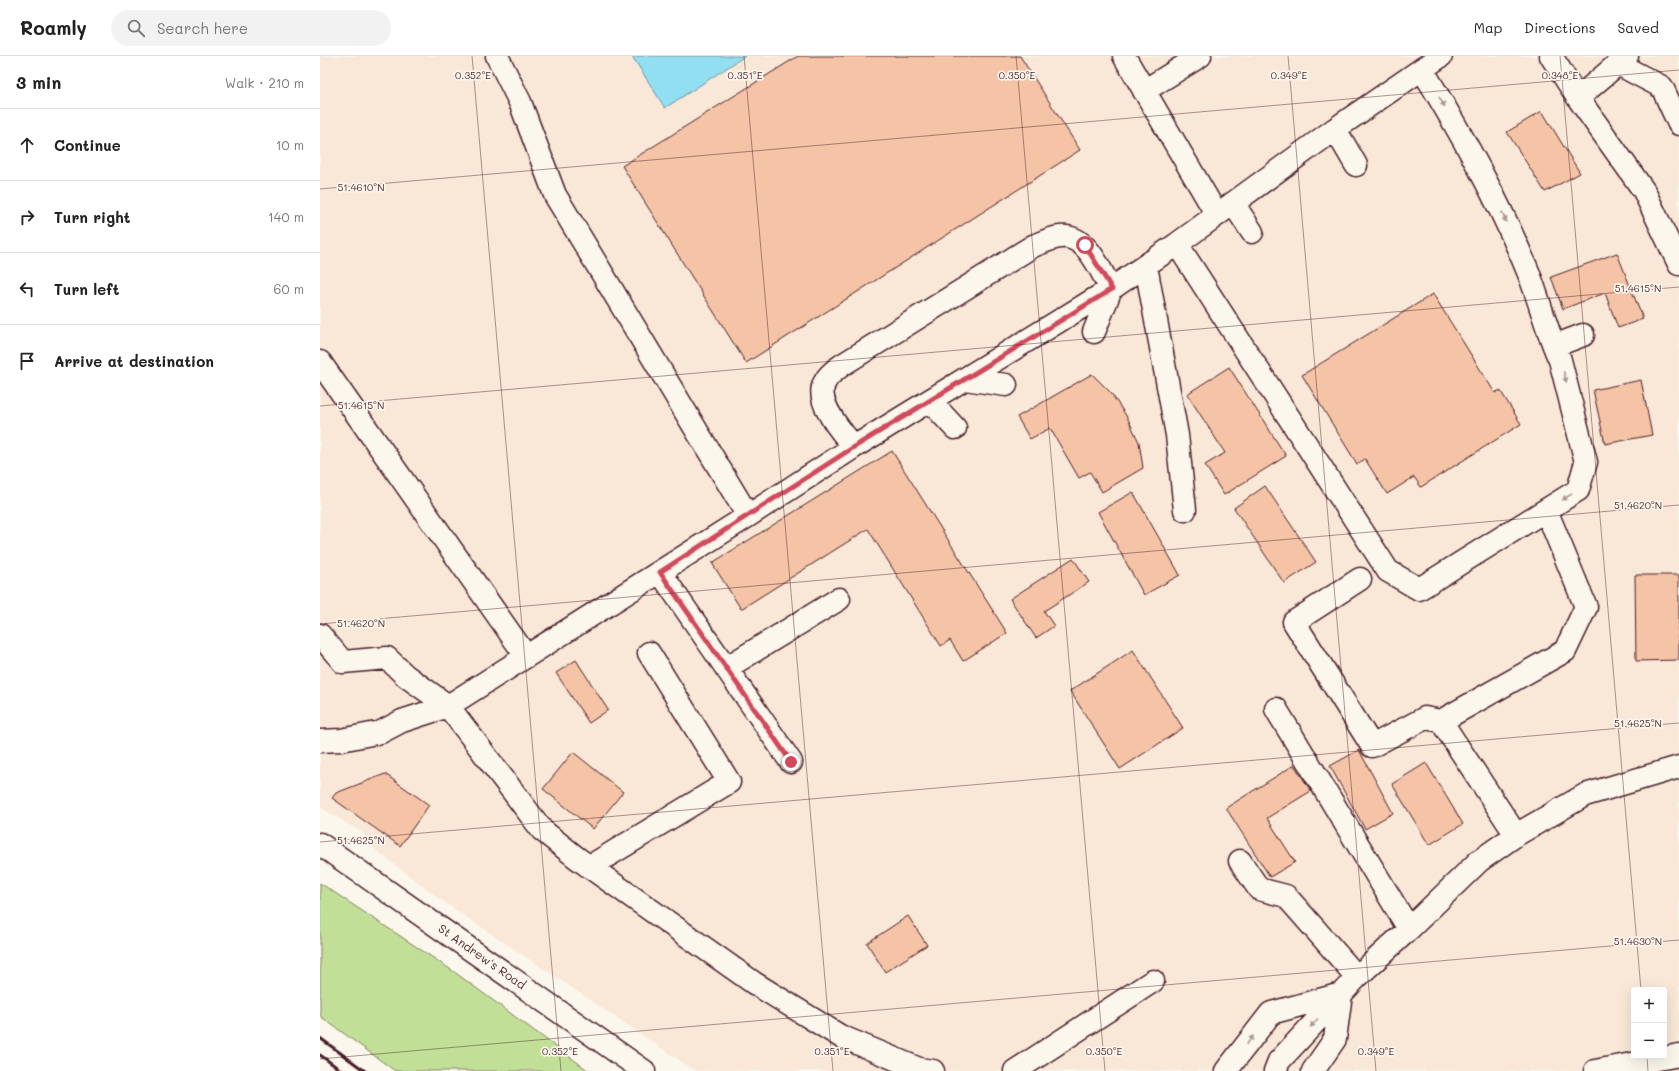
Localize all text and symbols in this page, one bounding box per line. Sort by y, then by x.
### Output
search box [111,10,391,46]
text: Roamly [20,15,87,40]
icon: search [125,17,147,39]
text: Search here [157,18,248,38]
text: Map [1474,18,1502,37]
text: Directions [1524,18,1595,37]
text: Saved [1617,18,1659,37]
text: 0.352°E [455,68,491,82]
text: 0.351°E [728,68,763,82]
text: 0.350°E [999,68,1036,82]
text: 0.349°E [1271,68,1307,82]
text: 0.348°E [1542,68,1579,82]
text: 3 min [16,71,61,93]
text: Walk · 210 m [225,74,304,91]
one-way arrow [1439,96,1446,108]
icon: ahead [16,134,38,156]
text: Continue [54,135,121,155]
text: 10 m [276,136,304,153]
text: 51.4610°N [337,180,385,194]
icon: right [16,206,38,228]
text: Turn right [54,207,131,227]
text: 140 m [268,208,304,225]
one-way arrow [1501,211,1507,222]
route start [1076,236,1094,254]
icon: left [16,278,38,300]
text: Turn left [54,279,119,299]
text: 60 m [274,280,304,297]
text: 51.4615°N [1615,281,1661,295]
icon: arrive [16,350,38,372]
text: Arrive at destination [54,351,214,371]
one-way arrow [1562,371,1568,383]
text: 51.4615°N [338,398,384,412]
one-way arrow [1561,493,1572,501]
text: 51.4620°N [1614,498,1662,512]
text: 51.4620°N [337,616,385,630]
text: 51.4625°N [1614,716,1662,730]
route end [782,753,800,771]
text: 51.4625°N [337,833,385,847]
street label: St Andrew's Road [436,920,530,993]
text: 51.4630°N [1614,934,1662,948]
map controls [1631,987,1667,1059]
button: + [1631,987,1667,1023]
one-way arrow [1310,1017,1319,1028]
button: − [1631,1023,1667,1059]
one-way arrow [1245,1035,1254,1046]
text: 0.352°E [542,1044,578,1058]
text: 0.351°E [815,1044,850,1058]
text: 0.350°E [1086,1044,1123,1058]
text: 0.349°E [1358,1044,1394,1058]

